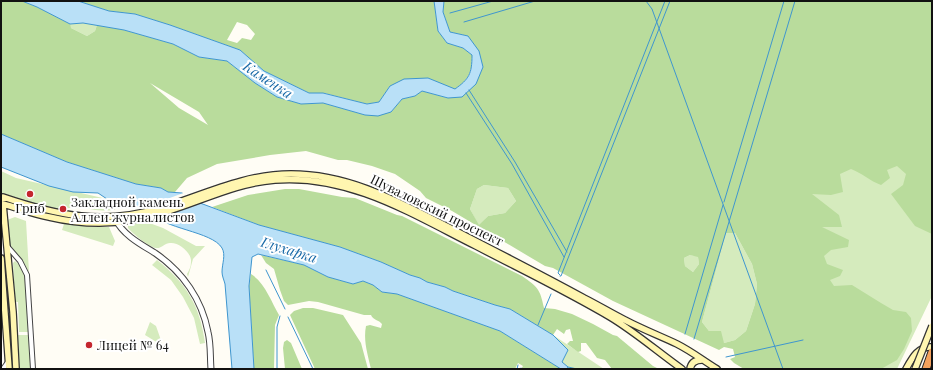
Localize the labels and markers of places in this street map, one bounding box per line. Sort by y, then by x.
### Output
marker: Гриб [25,189,35,199]
place label: Закладной камень Аллеи журналистов [70,193,194,225]
place label: Гриб [15,199,45,216]
marker: Закладной камень Аллеи журналистов [58,204,68,214]
place label: Лицей № 64 [96,336,169,353]
marker: Лицей № 64 [84,340,94,350]

